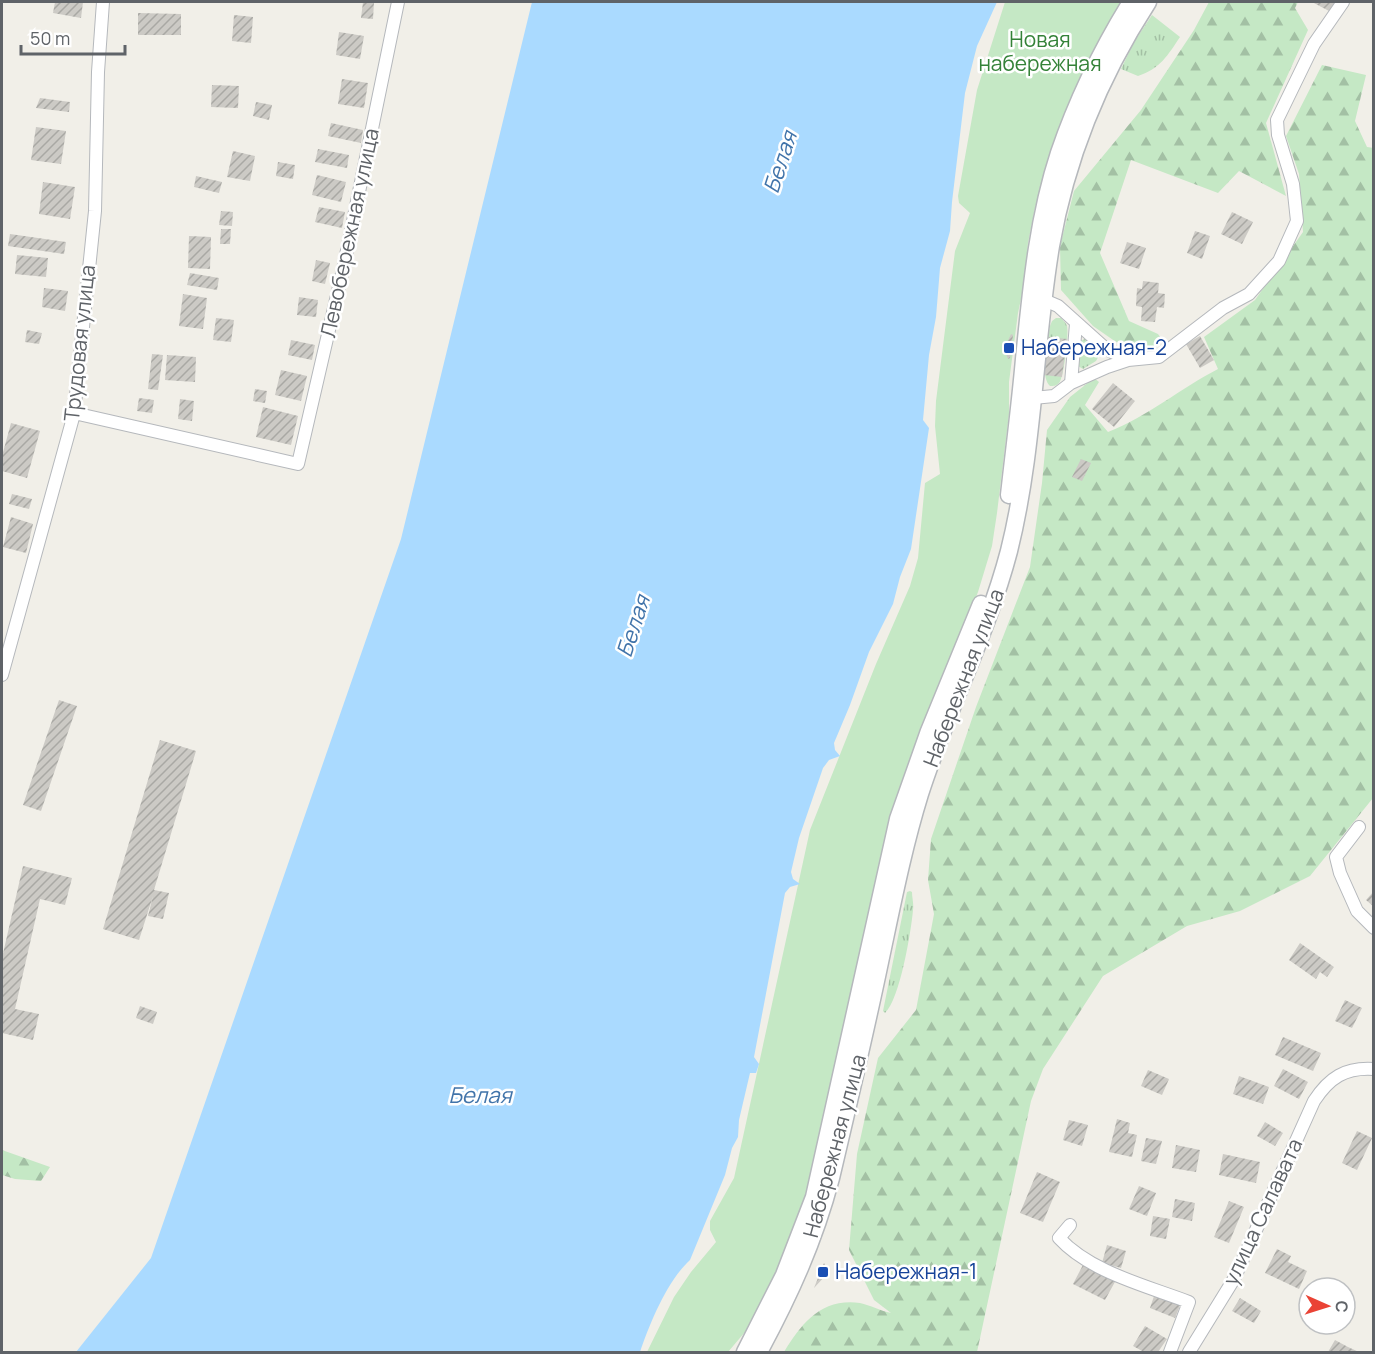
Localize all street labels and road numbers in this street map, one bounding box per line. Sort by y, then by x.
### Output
street label: Левобережная улица [313,126,385,340]
street label: Трудовая улица [57,263,101,423]
street label: Набережная улица [916,585,1010,771]
street label: Набережная улица [796,1051,872,1241]
street label: улица Салавата [1216,1134,1308,1289]

